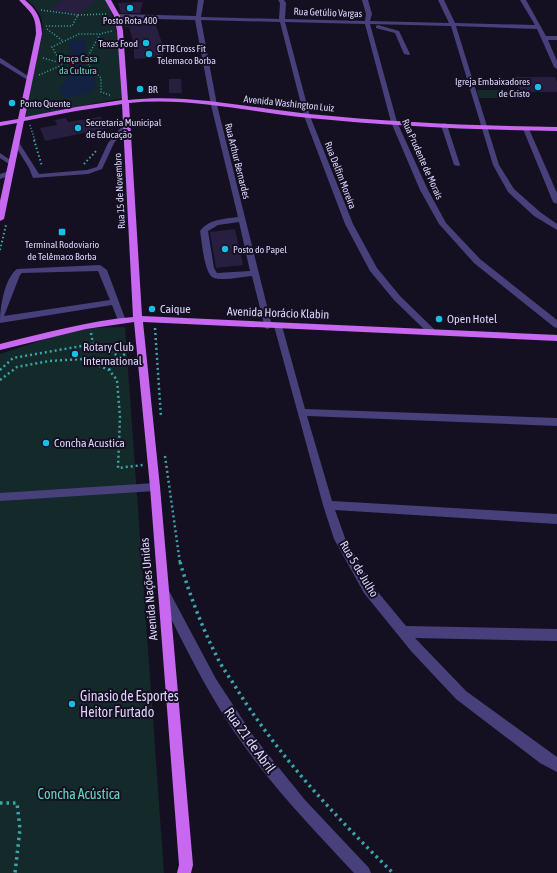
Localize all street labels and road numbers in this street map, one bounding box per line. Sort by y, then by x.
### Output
street label: Rua Getúlio Vargas [294,6,363,19]
street label: Avenida Washington Luiz [243,93,335,114]
street label: Rua Prudente de Morais [400,117,445,201]
street label: Rua Arthur Bernardes [223,122,252,201]
street label: Rua Delfim Moreira [323,140,358,211]
street label: Rua 15 de Novembro [112,152,127,229]
street label: Avenida Horácio Klabin [227,304,329,322]
street label: Avenida Nações Unidas [138,537,160,641]
street label: Rua 5 de Julho [337,538,381,600]
street label: Rua 21 de Abril [221,704,279,776]

